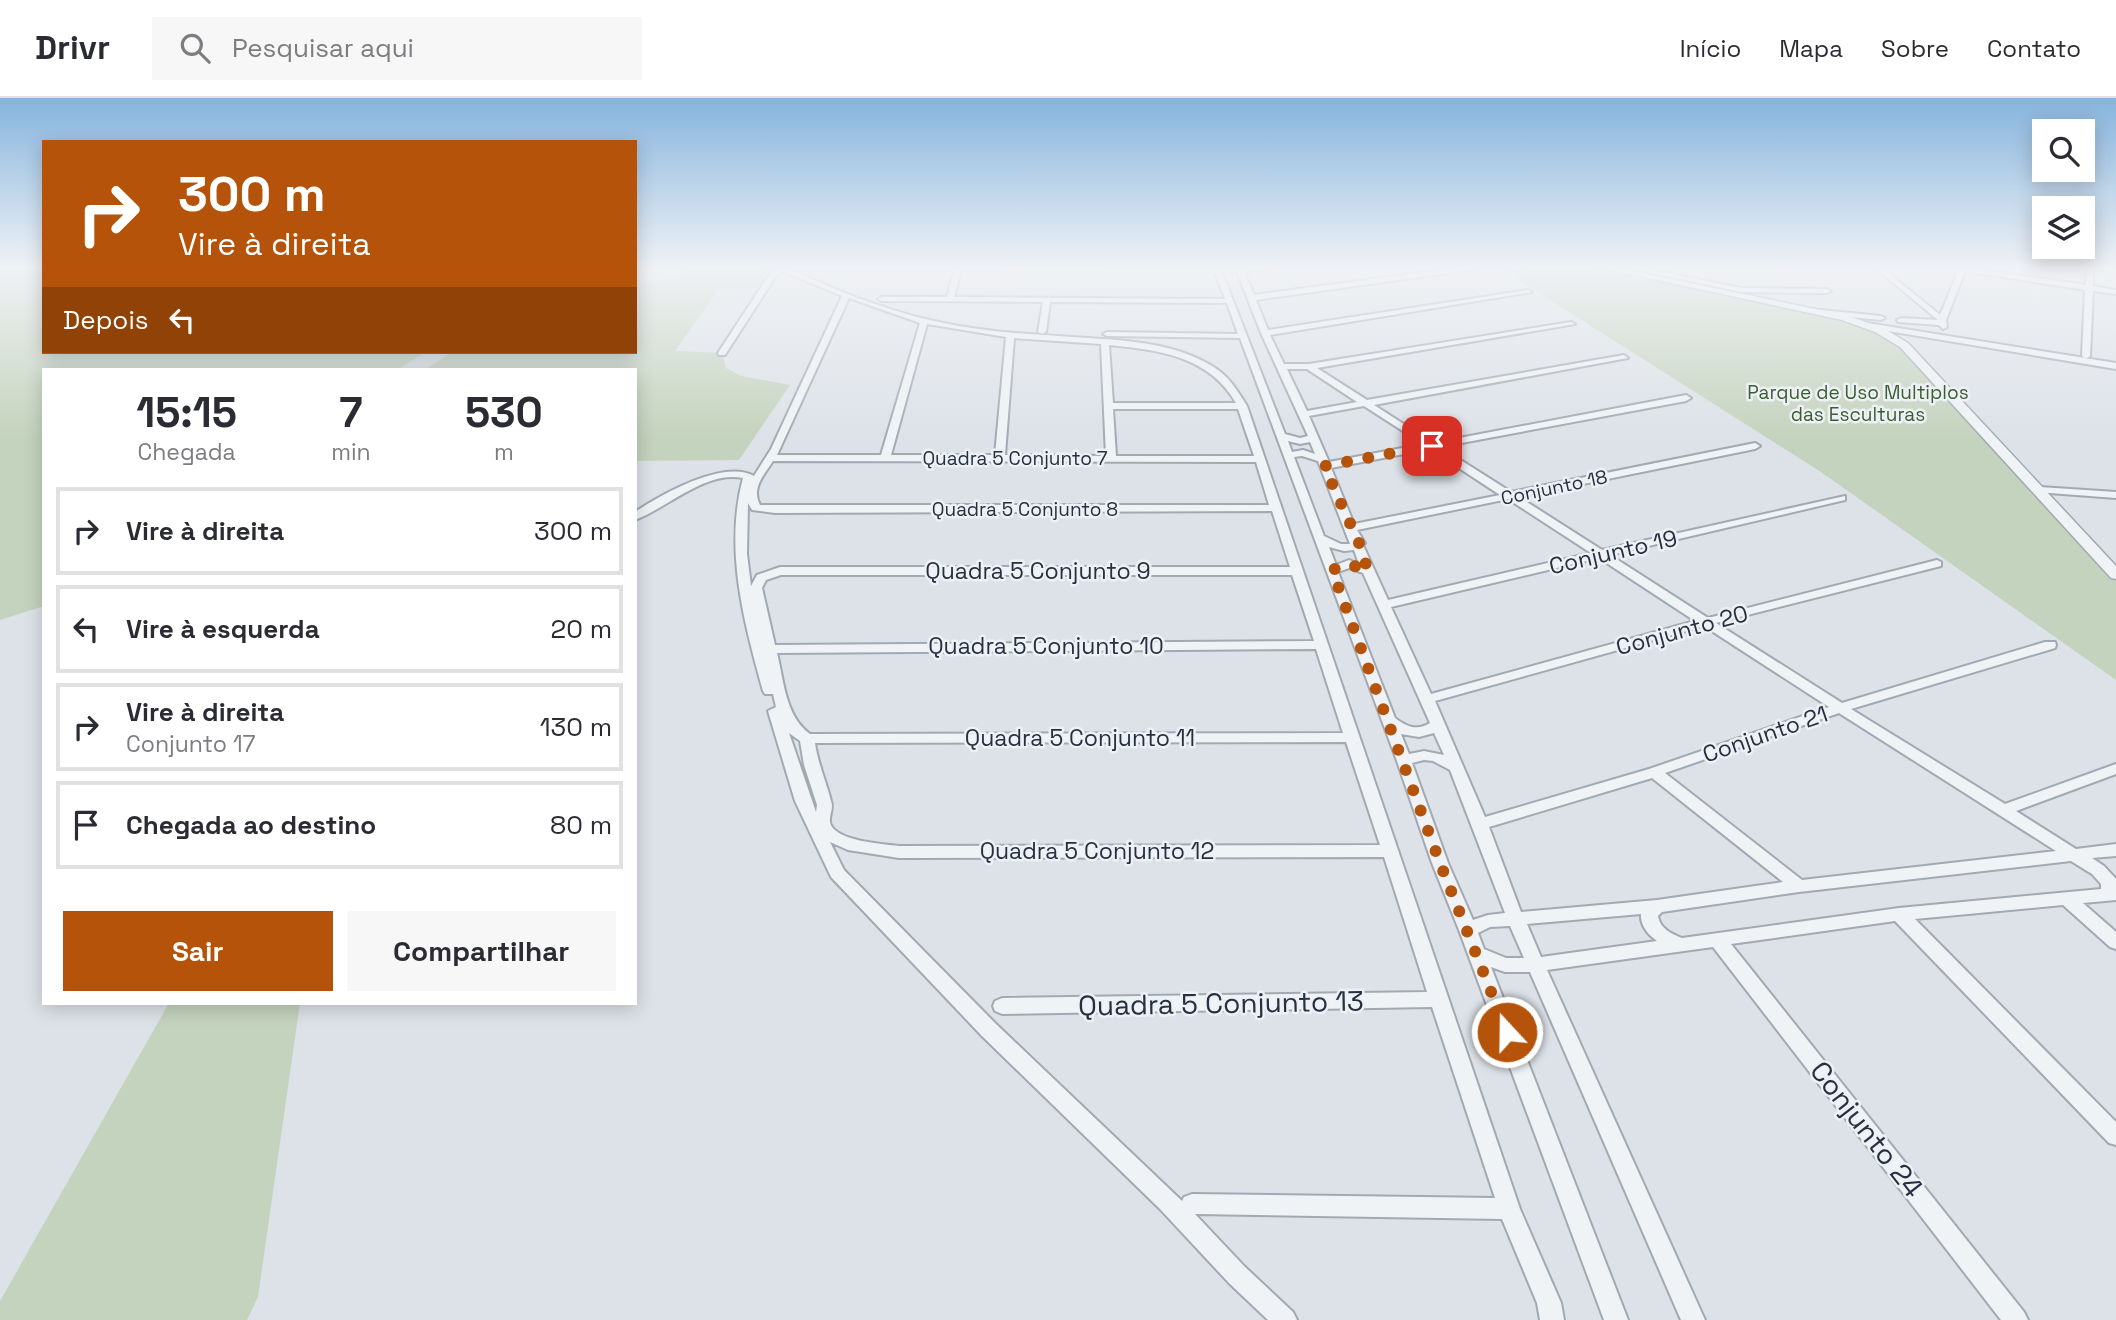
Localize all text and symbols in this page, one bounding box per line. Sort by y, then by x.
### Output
search box [152,17,642,80]
text: Drivr [35,27,110,69]
icon: search [176,29,214,67]
text: Pesquisar aqui [232,31,414,65]
text: Início [1680,33,1741,64]
text: Mapa [1779,33,1843,64]
text: Sobre [1881,33,1949,64]
text: Contato [1987,33,2081,64]
map controls [2032,119,2095,259]
button: search [2032,119,2095,182]
text: 300 m [178,163,326,225]
icon: right [63,168,154,259]
button: layers [2032,196,2095,259]
text: Vire à direita [178,224,371,264]
icon: left [163,301,201,339]
text: Depois [63,303,149,337]
park label: Parque de Uso Multiplos das Esculturas [1747,380,1969,427]
text: 15:15 [136,386,237,439]
text: 7 [339,386,363,439]
text: 530 [465,386,543,439]
pin [1402,416,1462,476]
icon: arrive [1413,427,1451,465]
text: Chegada [138,437,236,467]
text: min [331,437,371,467]
text: m [494,437,514,467]
street label: Quadra 5 Conjunto 7 [922,446,1108,471]
street label: Conjunto 18 [1499,464,1610,511]
street label: Quadra 5 Conjunto 8 [932,497,1118,522]
icon: right [67,512,105,550]
text: Vire à direita [126,514,284,548]
text: 300 m [534,514,612,548]
street label: Conjunto 19 [1546,523,1680,581]
street label: Quadra 5 Conjunto 9 [925,556,1151,586]
street label: Conjunto 20 [1613,598,1751,662]
icon: left [67,610,105,648]
text: Vire à esquerda [126,612,320,646]
text: 20 m [551,612,612,646]
street label: Quadra 5 Conjunto 10 [928,631,1164,661]
text: Vire à direita [126,695,284,729]
street label: Conjunto 21 [1698,699,1832,769]
icon: right [67,708,105,746]
text: 130 m [540,710,612,744]
street label: Quadra 5 Conjunto 11 [965,723,1195,753]
text: Conjunto 17 [126,729,256,759]
icon: arrive [67,806,105,844]
text: Chegada ao destino [126,808,376,842]
text: 80 m [550,808,612,842]
street label: Quadra 5 Conjunto 12 [980,836,1214,866]
button: Sair [63,911,333,991]
button: Compartilhar [347,911,616,991]
street label: Quadra 5 Conjunto 13 [1078,983,1364,1023]
position arrow [1470,995,1544,1069]
street label: Conjunto 24 [1802,1053,1932,1205]

